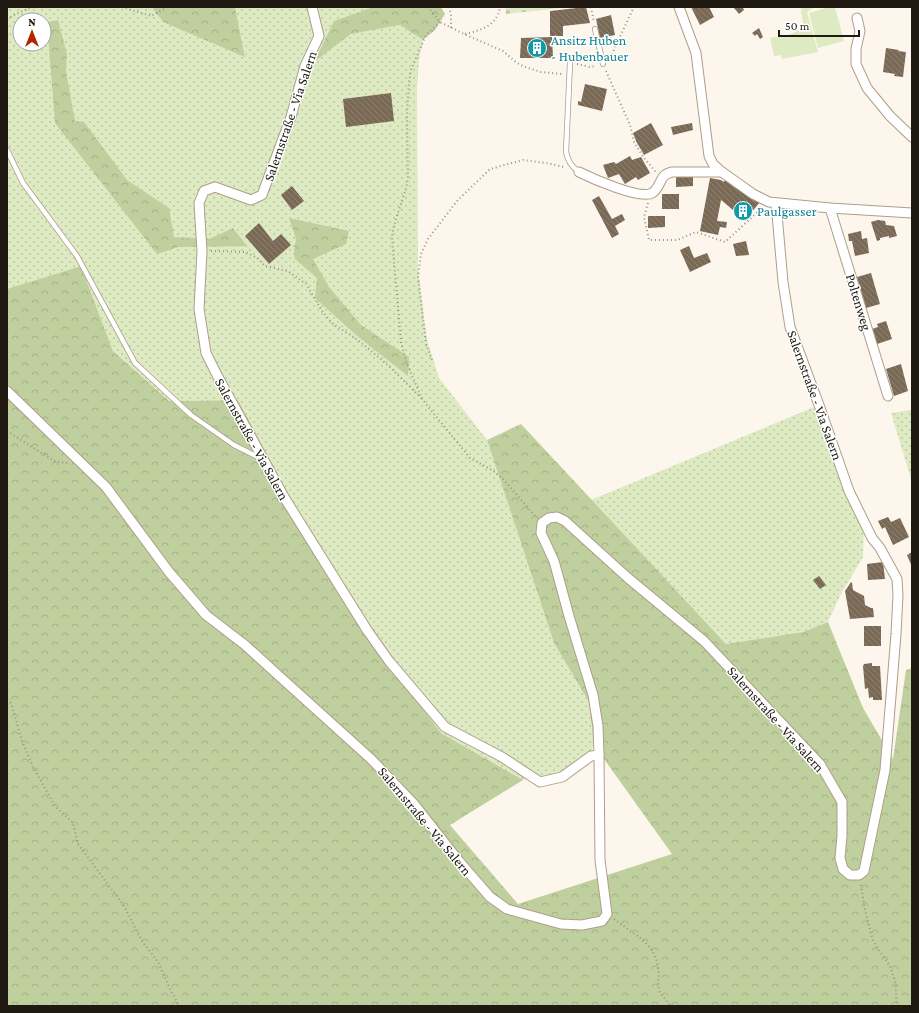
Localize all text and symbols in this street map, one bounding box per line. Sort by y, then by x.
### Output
north arrow [12,12,52,52]
scale bar [779,12,859,38]
text: N [28,16,36,28]
text: 50 m [785,19,810,33]
place label: Ansitz Huben - Hubenbauer [551,32,628,64]
building icon: Ansitz Huben - Hubenbauer [526,37,548,59]
street label: Salernstraße - Via Salern [260,48,320,183]
building icon: Paulgasser [732,200,754,222]
place label: Paulgasser [757,203,817,219]
street label: Poltenweg [843,272,875,333]
street label: Salernstraße - Via Salern [784,328,846,462]
street label: Salernstraße - Via Salern [212,375,292,503]
street label: Salernstraße - Via Salern [724,663,828,776]
street label: Salernstraße - Via Salern [375,763,475,879]

